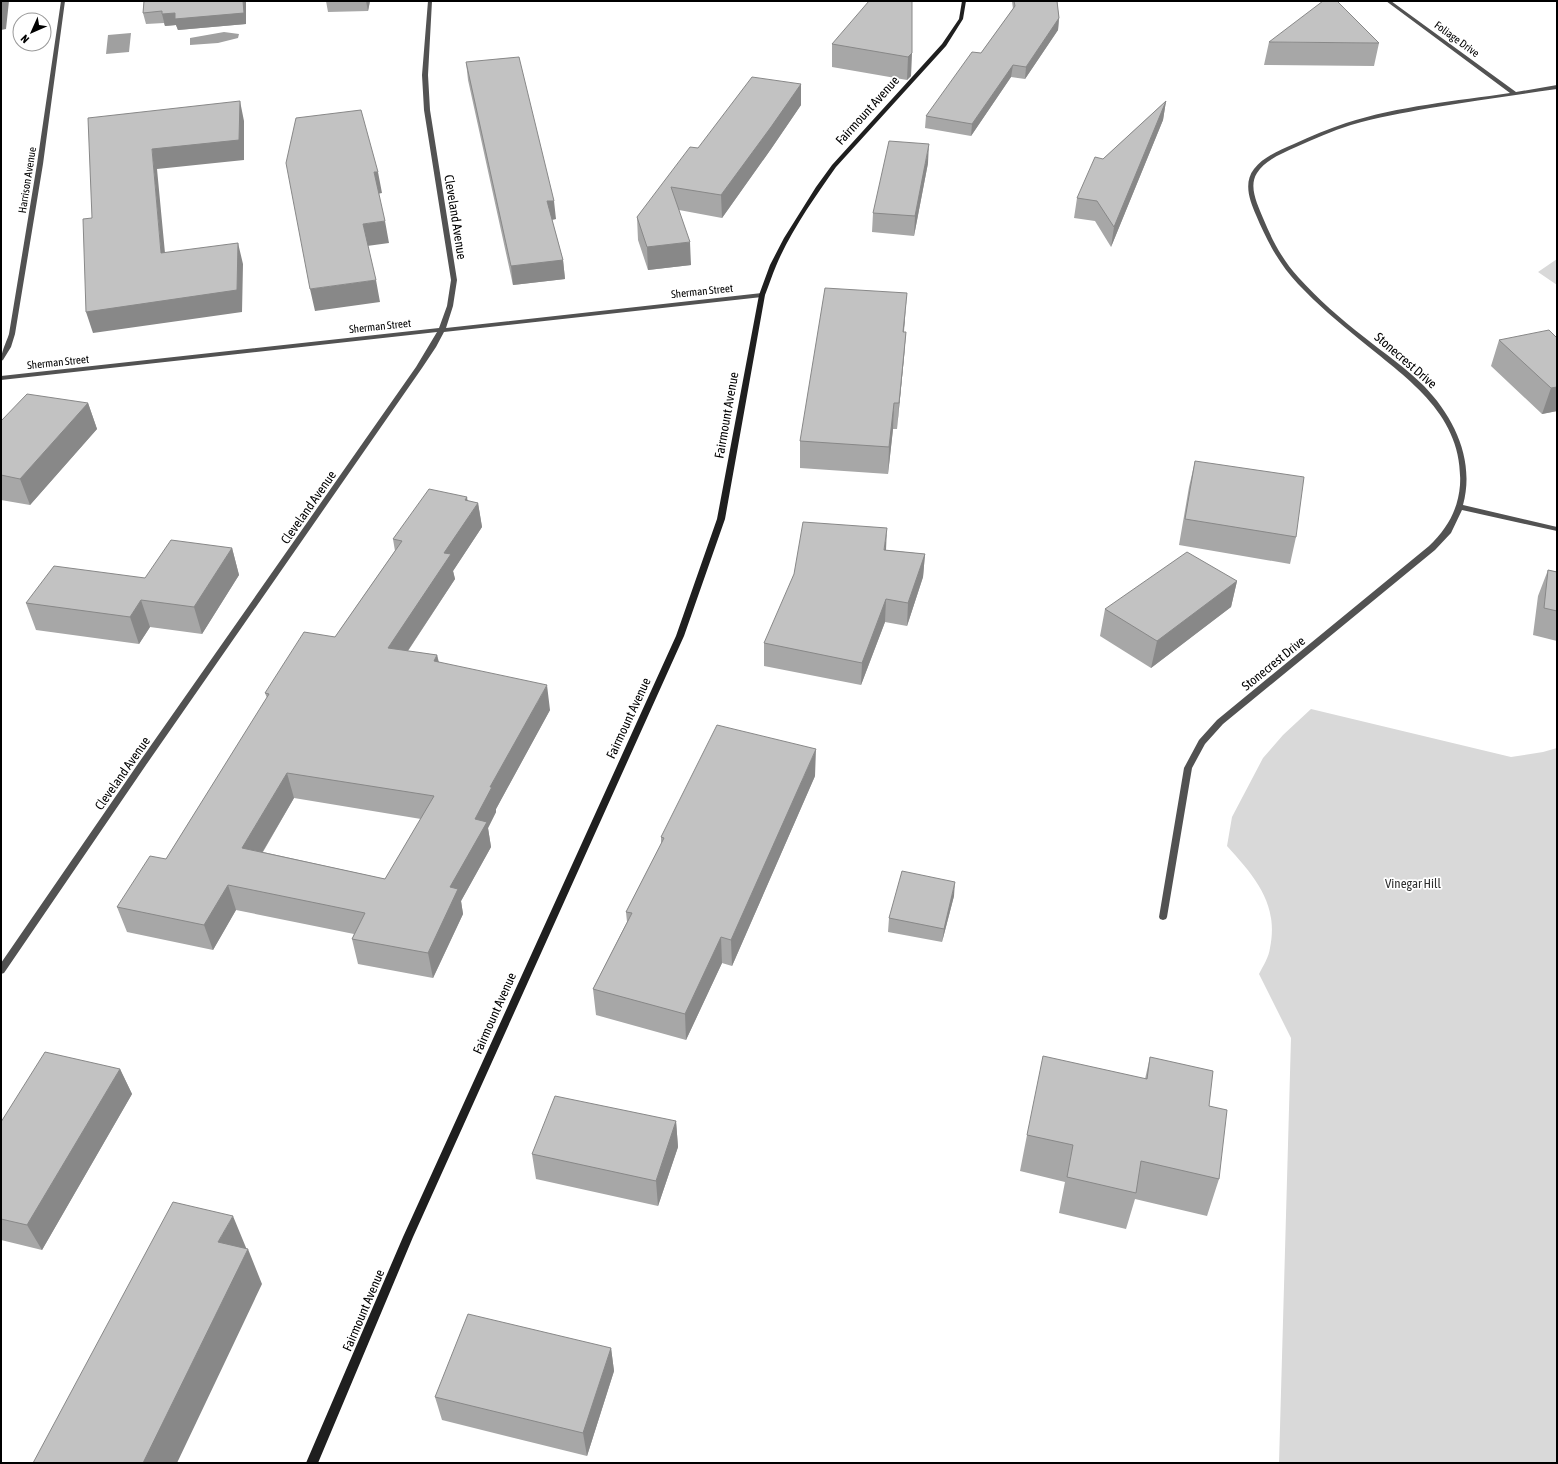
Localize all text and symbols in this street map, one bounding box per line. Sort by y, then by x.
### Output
north arrow [12,12,52,52]
street label: Foliage Drive [1432,19,1482,59]
text: N [18,33,31,46]
street label: Fairmount Avenue [833,73,902,148]
street label: Harrison Avenue [16,146,38,214]
street label: Cleveland Avenue [441,174,470,261]
street label: Sherman Street [670,282,734,300]
street label: Sherman Street [348,317,412,335]
street label: Stonecrest Drive [1372,329,1440,391]
street label: Sherman Street [26,353,90,371]
street label: Fairmount Avenue [712,371,741,459]
street label: Cleveland Avenue [278,468,339,547]
street label: Stonecrest Drive [1239,633,1308,694]
street label: Fairmount Avenue [603,675,654,761]
street label: Cleveland Avenue [92,734,153,813]
park label: Vinegar Hill [1385,876,1442,891]
street label: Fairmount Avenue [470,970,519,1056]
street label: Fairmount Avenue [339,1267,387,1353]

